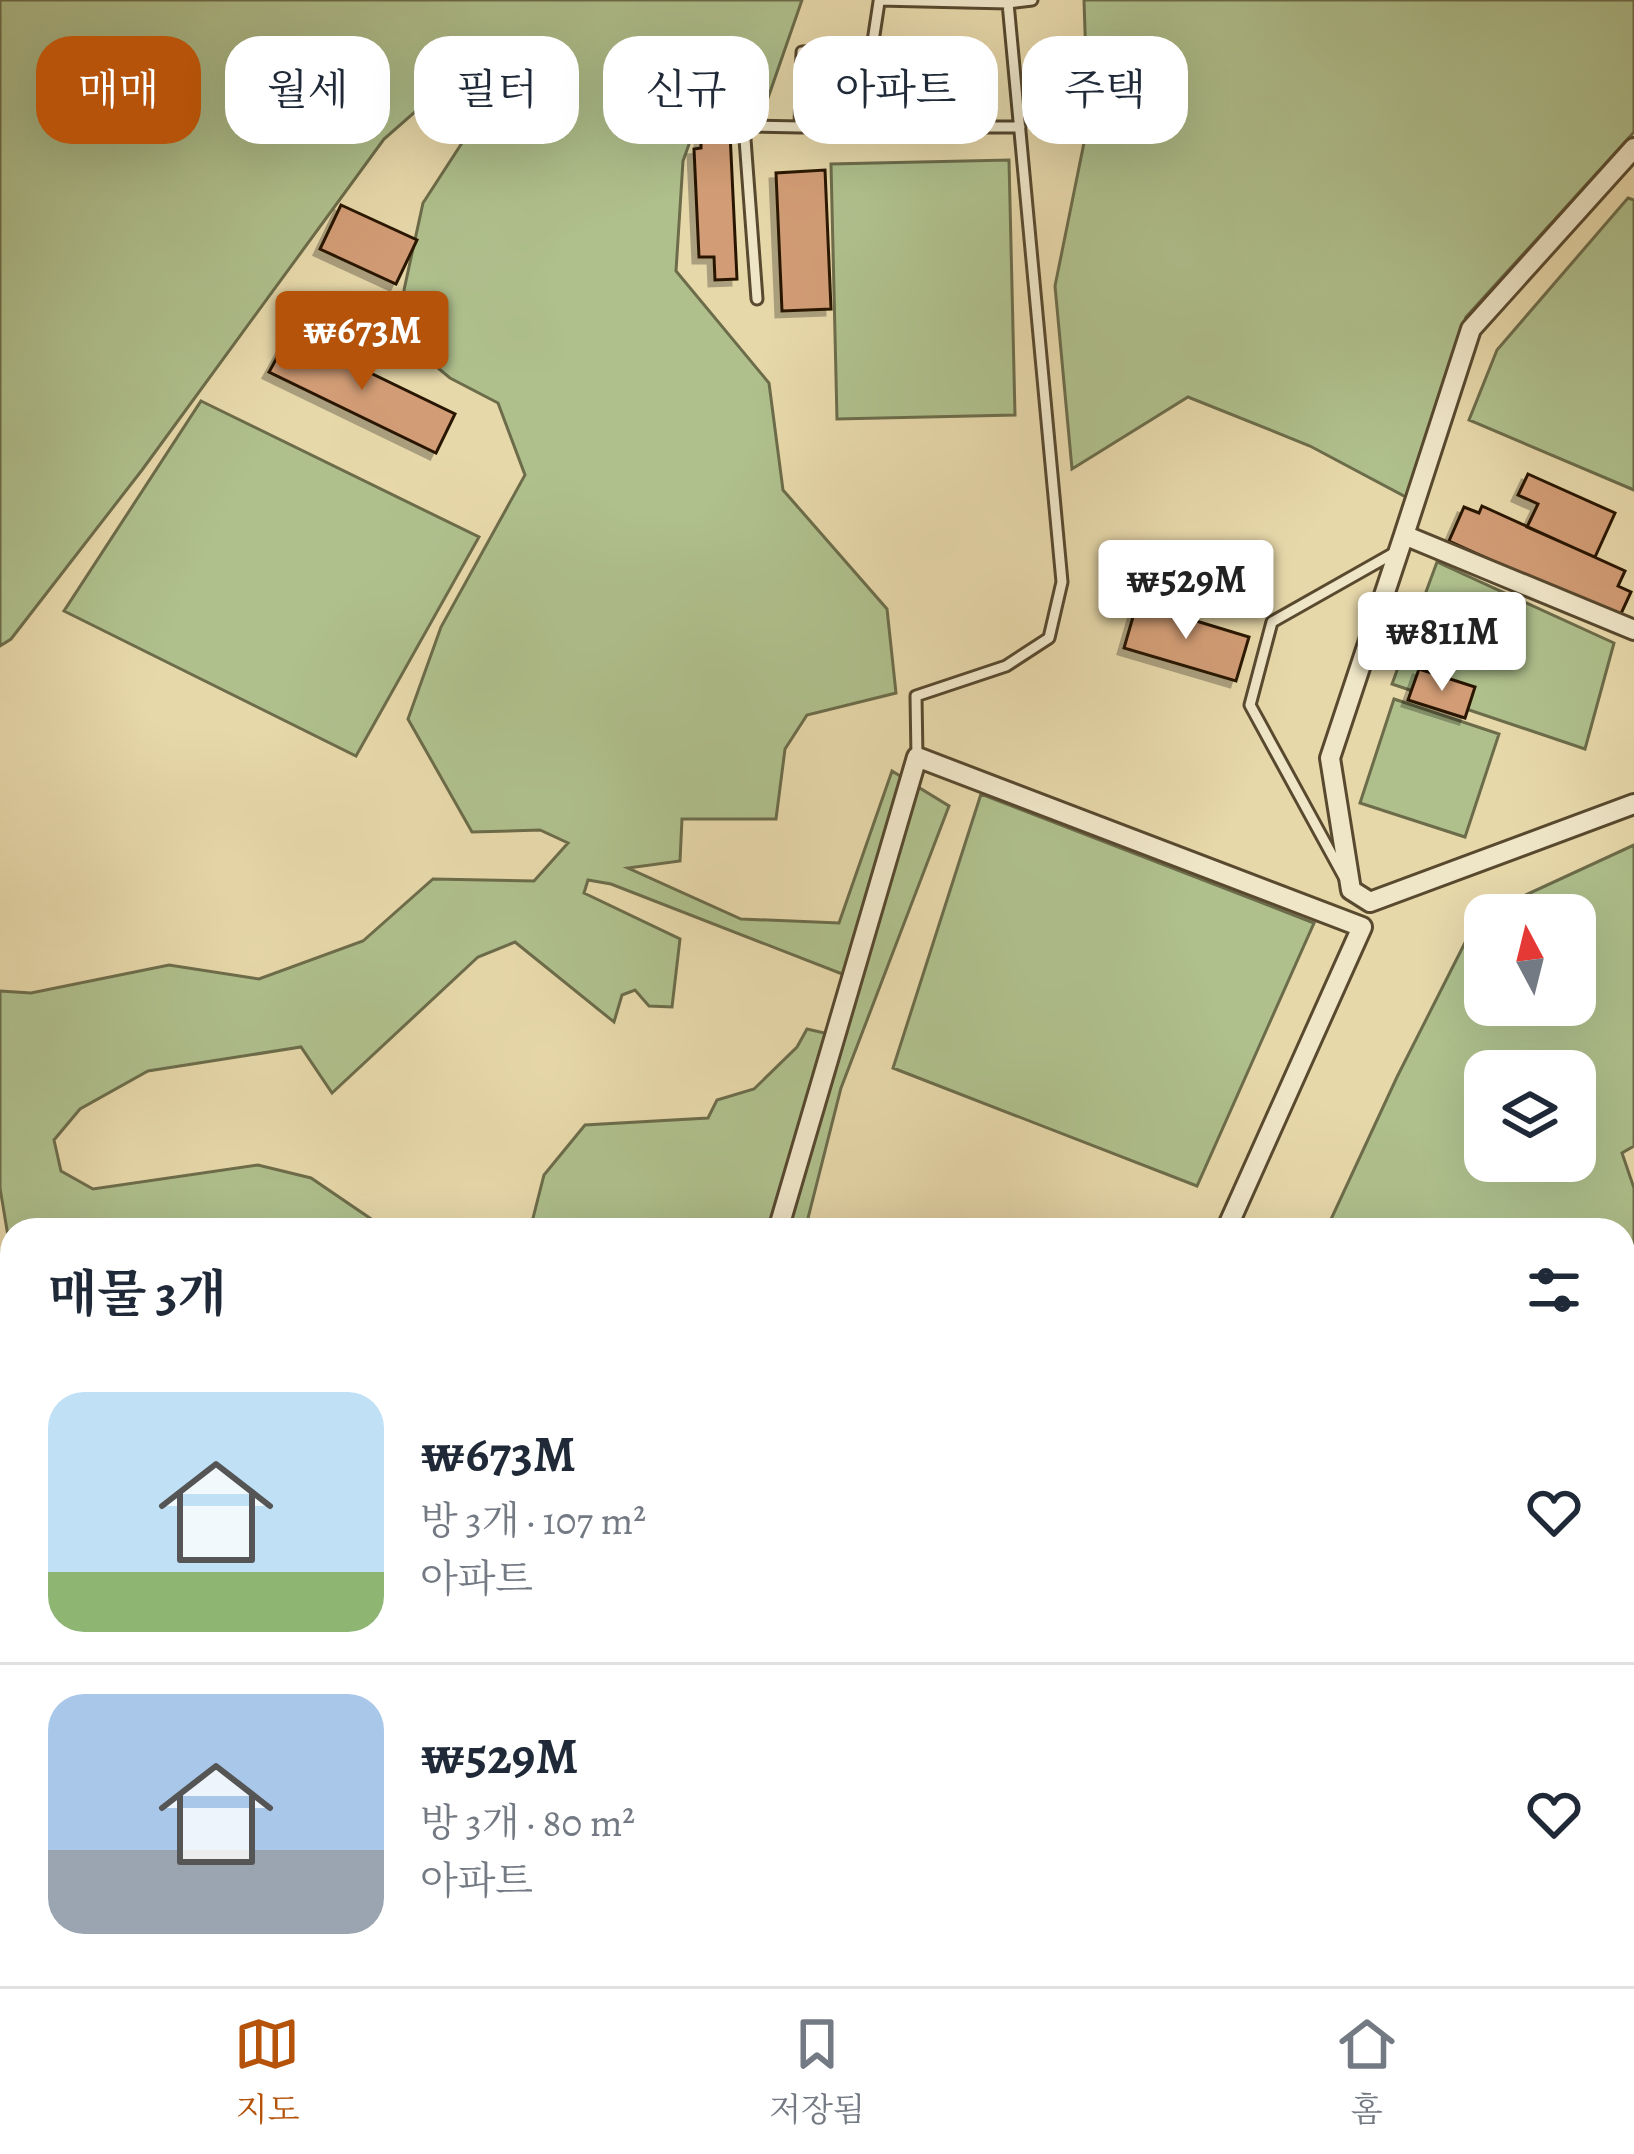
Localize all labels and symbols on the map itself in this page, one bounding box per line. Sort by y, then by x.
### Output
pin: ₩673M [278,291,446,393]
pin: ₩529M [1102,540,1270,642]
pin: ₩811M [1358,592,1526,694]
north arrow [1464,894,1596,1026]

